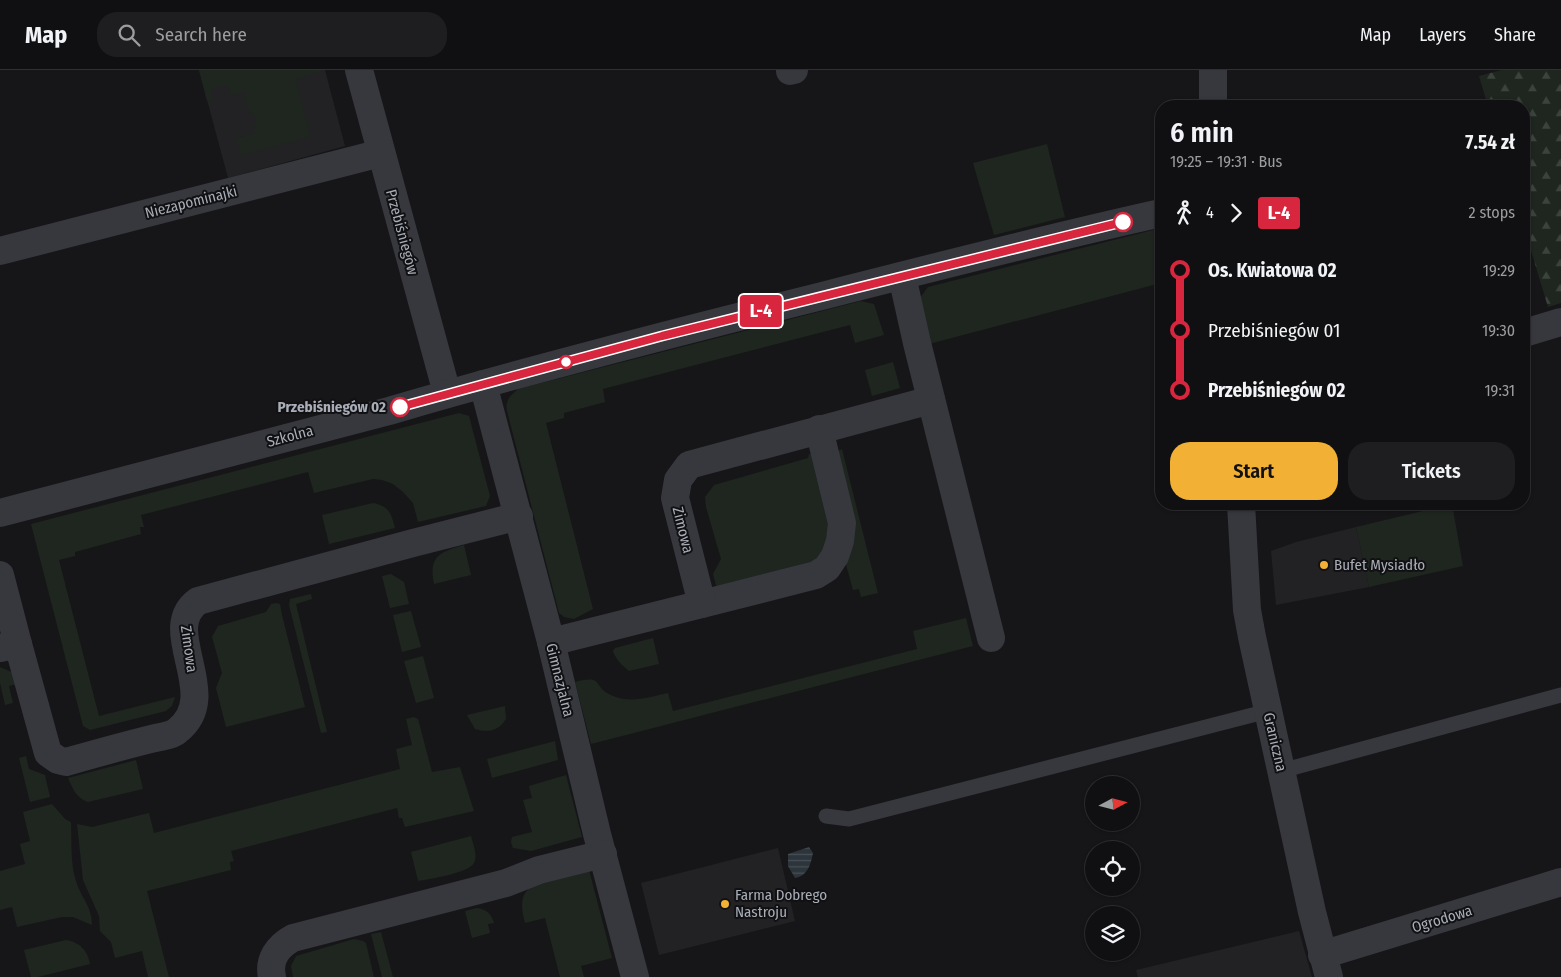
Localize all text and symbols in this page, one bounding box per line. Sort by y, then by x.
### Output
search box [97,12,447,57]
text: Map [25,21,67,49]
icon: search [115,21,143,49]
text: Search here [155,23,247,46]
text: Map [1360,24,1391,46]
text: Layers [1419,24,1466,46]
text: Share [1494,24,1536,46]
text: 6 min [1170,116,1234,149]
text: 7.54 zł [1465,131,1515,154]
text: 19:25 – 19:31 · Bus [1170,152,1282,171]
street label: Niezapominajki [143,182,239,222]
street label: Przebiśniegów [382,187,422,277]
icon: walk [1170,199,1198,227]
icon: forward [1222,199,1250,227]
text: L-4 [1268,202,1290,224]
text: 4 [1206,203,1214,222]
text: 2 stops [1469,203,1515,222]
unlabelled marker [1113,212,1133,232]
text: Os. Kwiatowa 02 [1208,259,1337,282]
text: 19:29 [1483,261,1515,280]
line badge: L-4 [732,295,790,327]
text: L-4 [750,300,772,322]
text: Przebiśniegów 01 [1208,319,1340,342]
text: 19:30 [1482,321,1515,340]
unlabelled marker [559,355,573,369]
text: Przebiśniegów 02 [1208,379,1345,402]
text: 19:31 [1484,381,1515,400]
marker: Przebiśniegów 02 [390,397,410,417]
place label: Przebiśniegów 02 [278,398,386,416]
street label: Szkolna [265,421,315,451]
button: Start [1170,442,1338,500]
button: Tickets [1348,442,1515,500]
street label: Zimowa [669,505,697,555]
place label: Bufet Mysiadło [1334,556,1425,574]
marker: Bufet Mysiadło [1318,559,1330,571]
street label: Zimowa [177,624,201,674]
street label: Gimnazjalna [542,641,578,719]
street label: Graniczna [1259,711,1291,773]
north arrow [1085,776,1140,831]
map controls [1085,776,1140,961]
button: locate [1085,841,1140,896]
place label: Farma Dobrego Nastroju [735,886,827,921]
marker: Farma Dobrego Nastroju [719,898,731,910]
street label: Ogrodowa [1410,901,1474,937]
button: layers [1085,906,1140,961]

